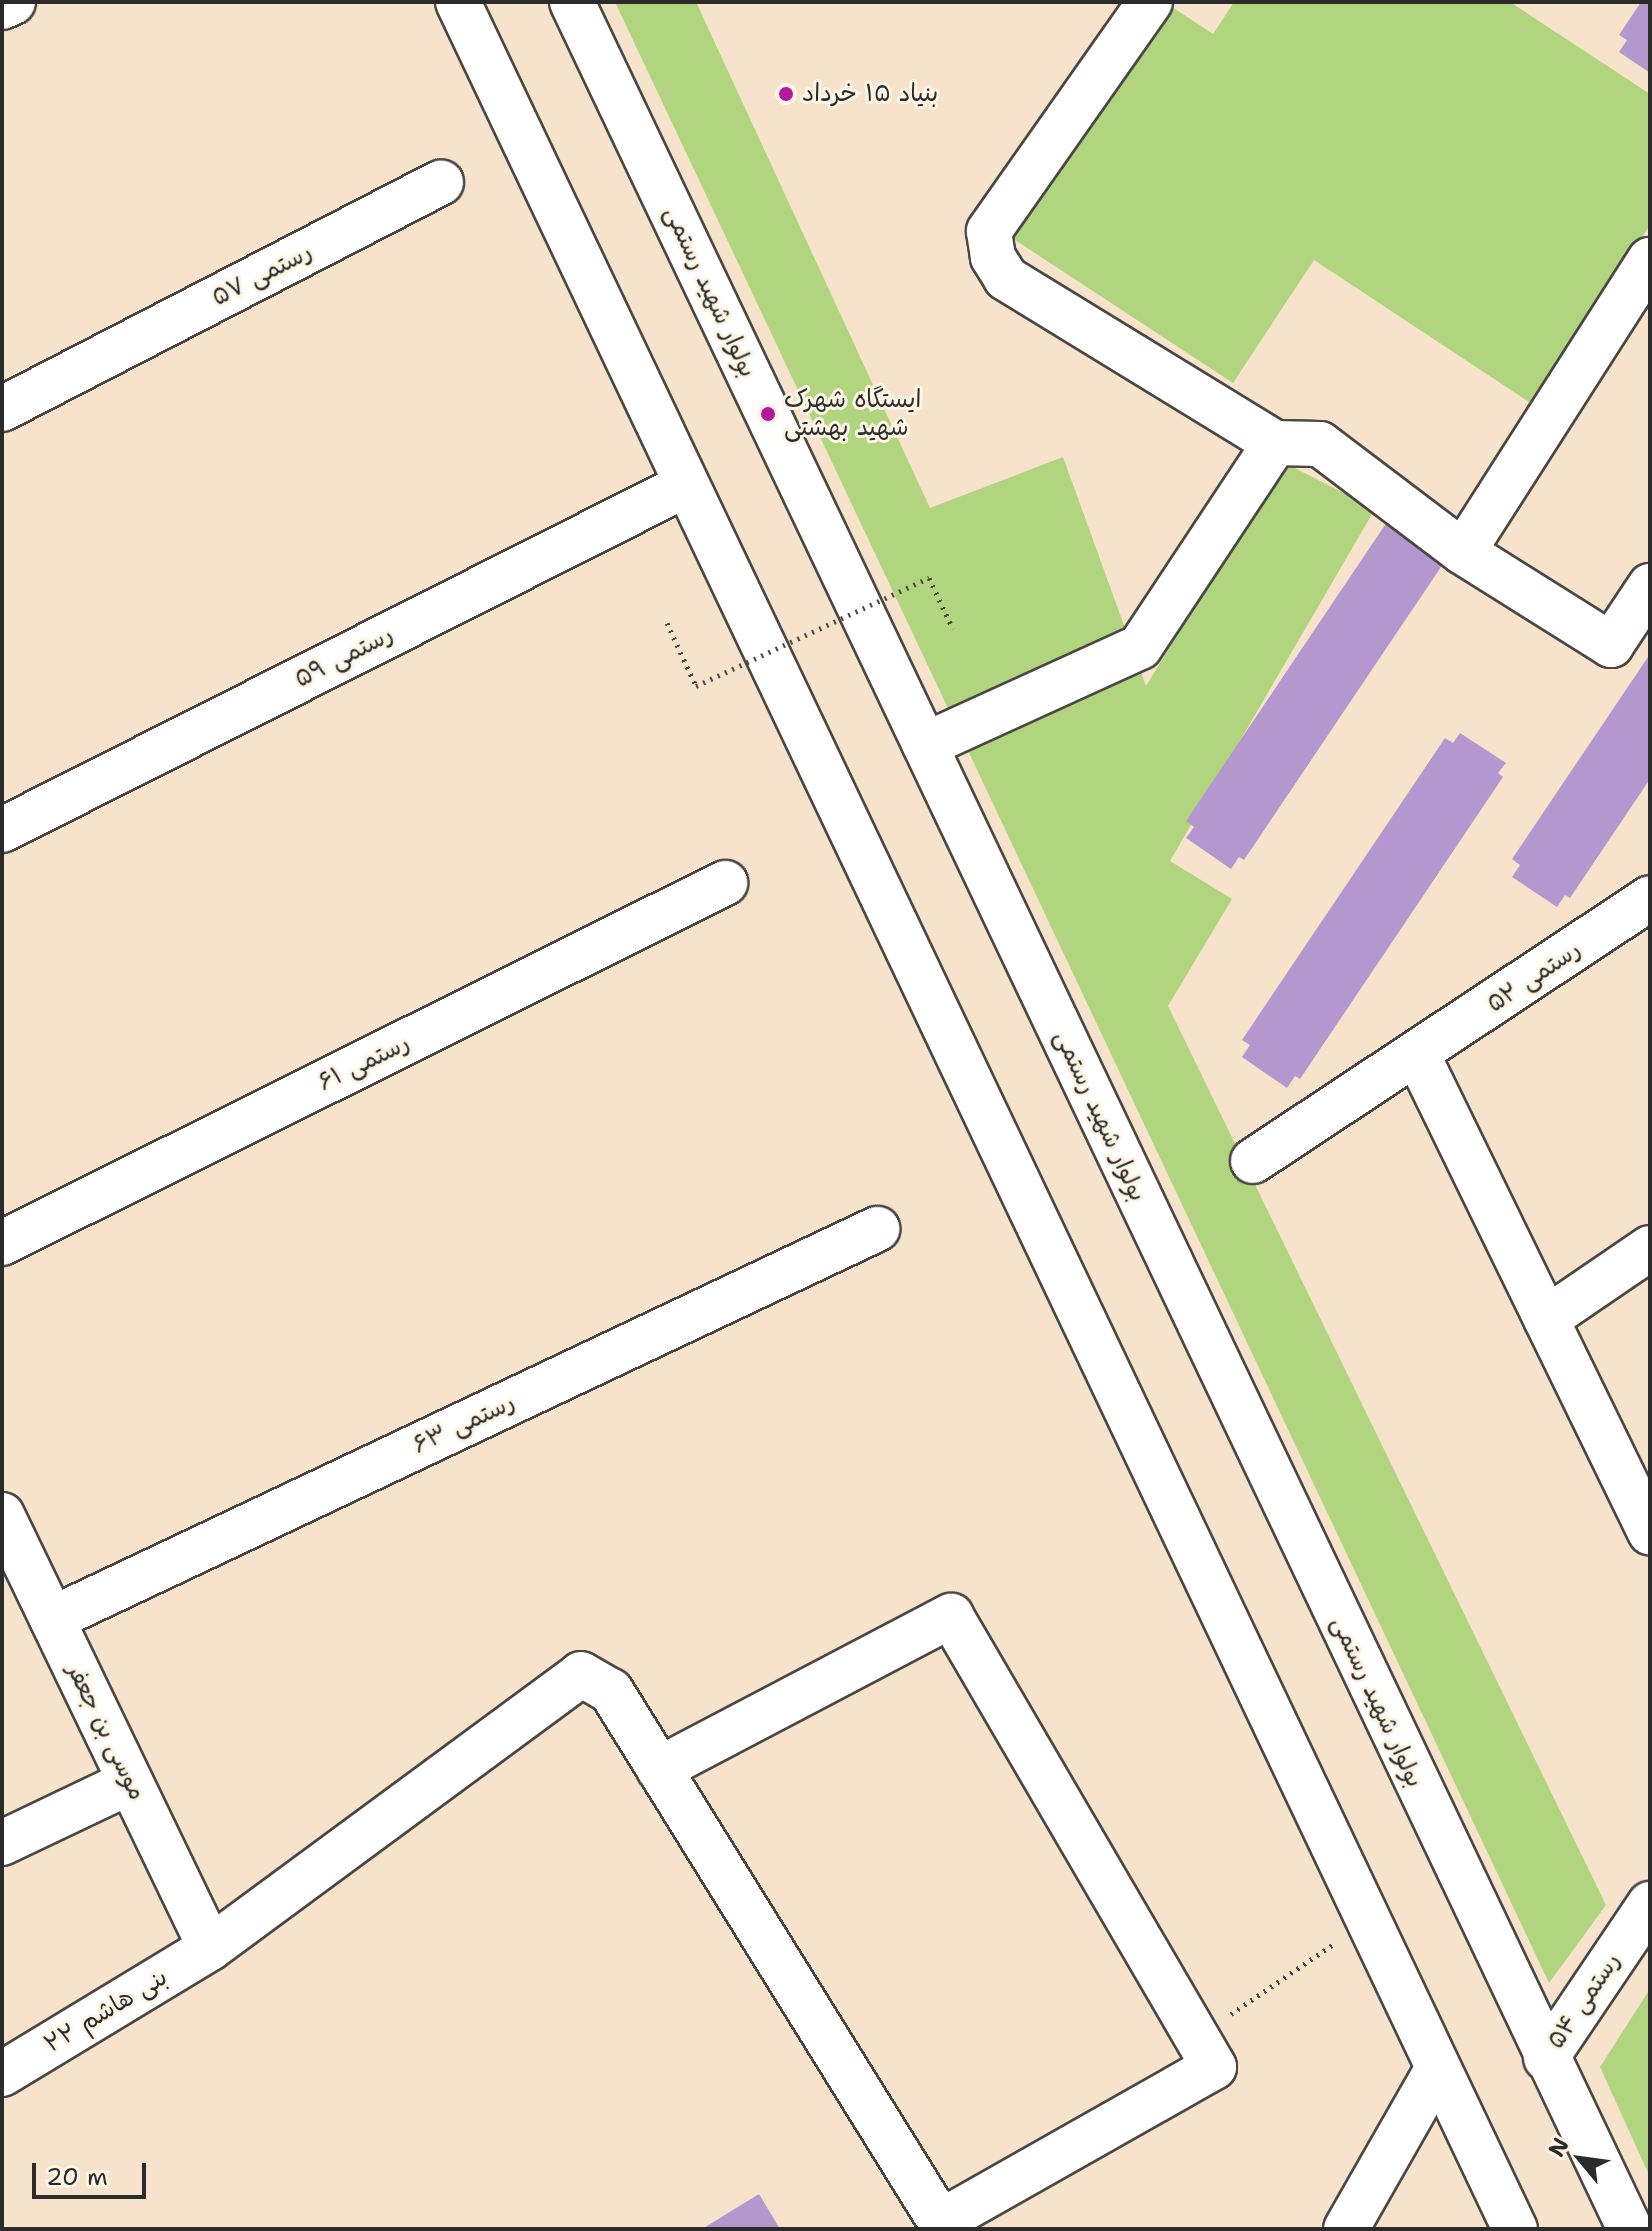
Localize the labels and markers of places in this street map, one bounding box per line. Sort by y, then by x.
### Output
place label: بنیاد ۱۵ خرداد [802,80,938,108]
marker: بنیاد ۱۵ خرداد [777,85,795,103]
place label: ایستگاه شهرک شهید بهشتی [784,386,921,442]
marker: ایستگاه شهرک شهید بهشتی [759,405,777,423]

